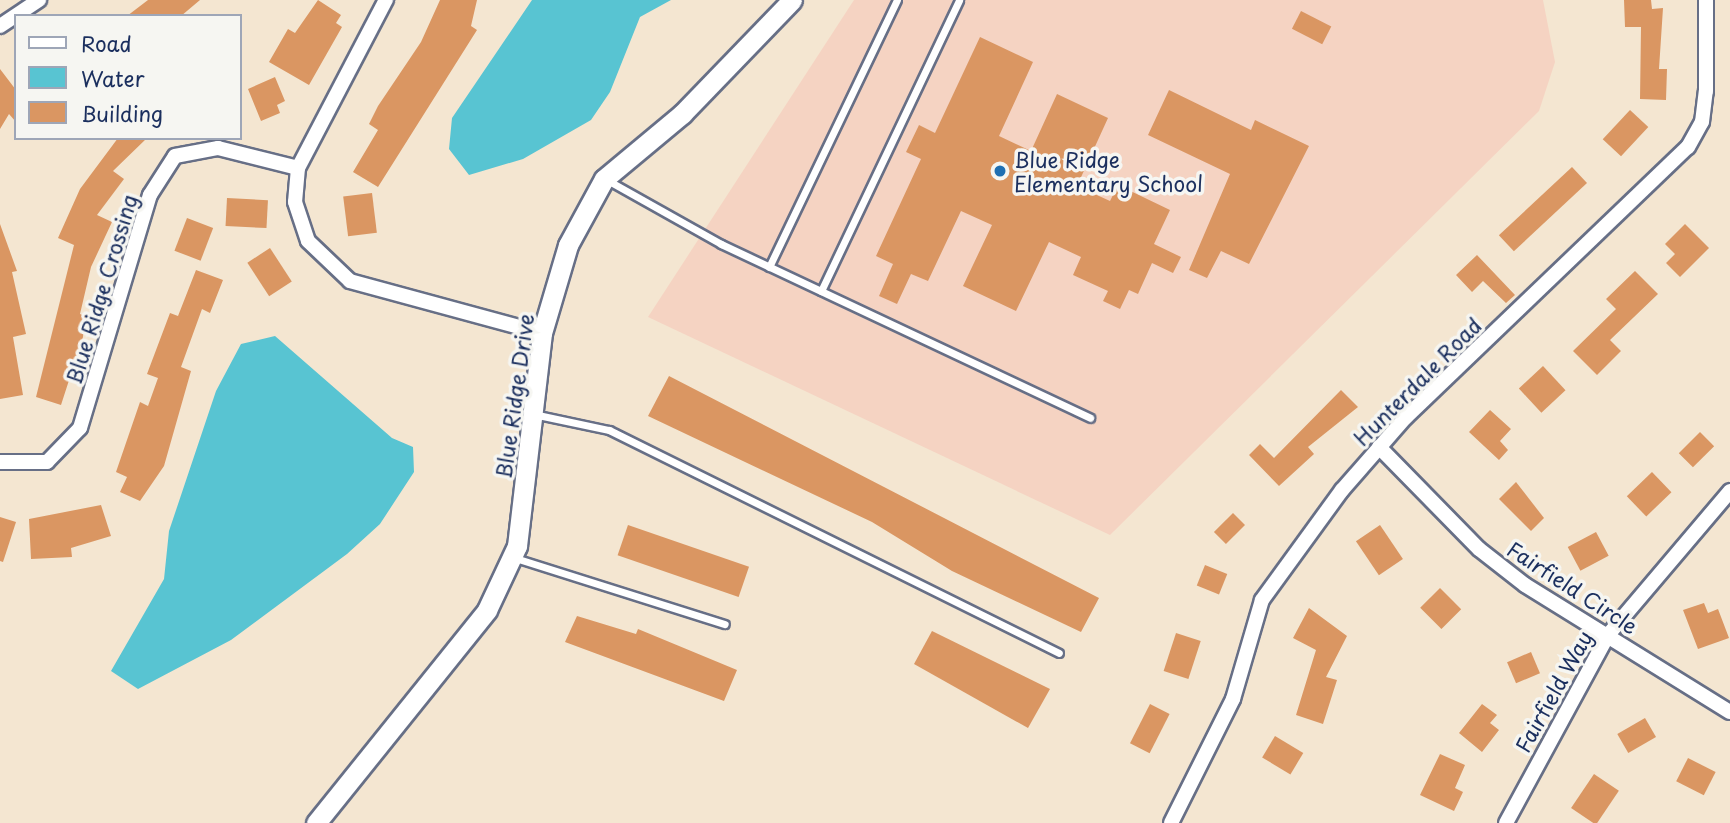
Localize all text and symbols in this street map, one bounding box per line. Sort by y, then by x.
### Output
legend [14,14,242,140]
text: Road [81,27,132,59]
text: Water [81,62,144,94]
text: Building [81,97,163,129]
place label: Blue Ridge Elementary School [1014,146,1203,196]
marker: Blue Ridge Elementary School [992,163,1008,179]
street label: Blue Ridge Crossing [60,190,142,388]
street label: Blue Ridge Drive [490,312,538,480]
street label: Hunterdale Road [1348,312,1486,450]
street label: Fairfield Circle [1503,536,1643,638]
street label: Fairfield Way [1509,626,1597,756]

